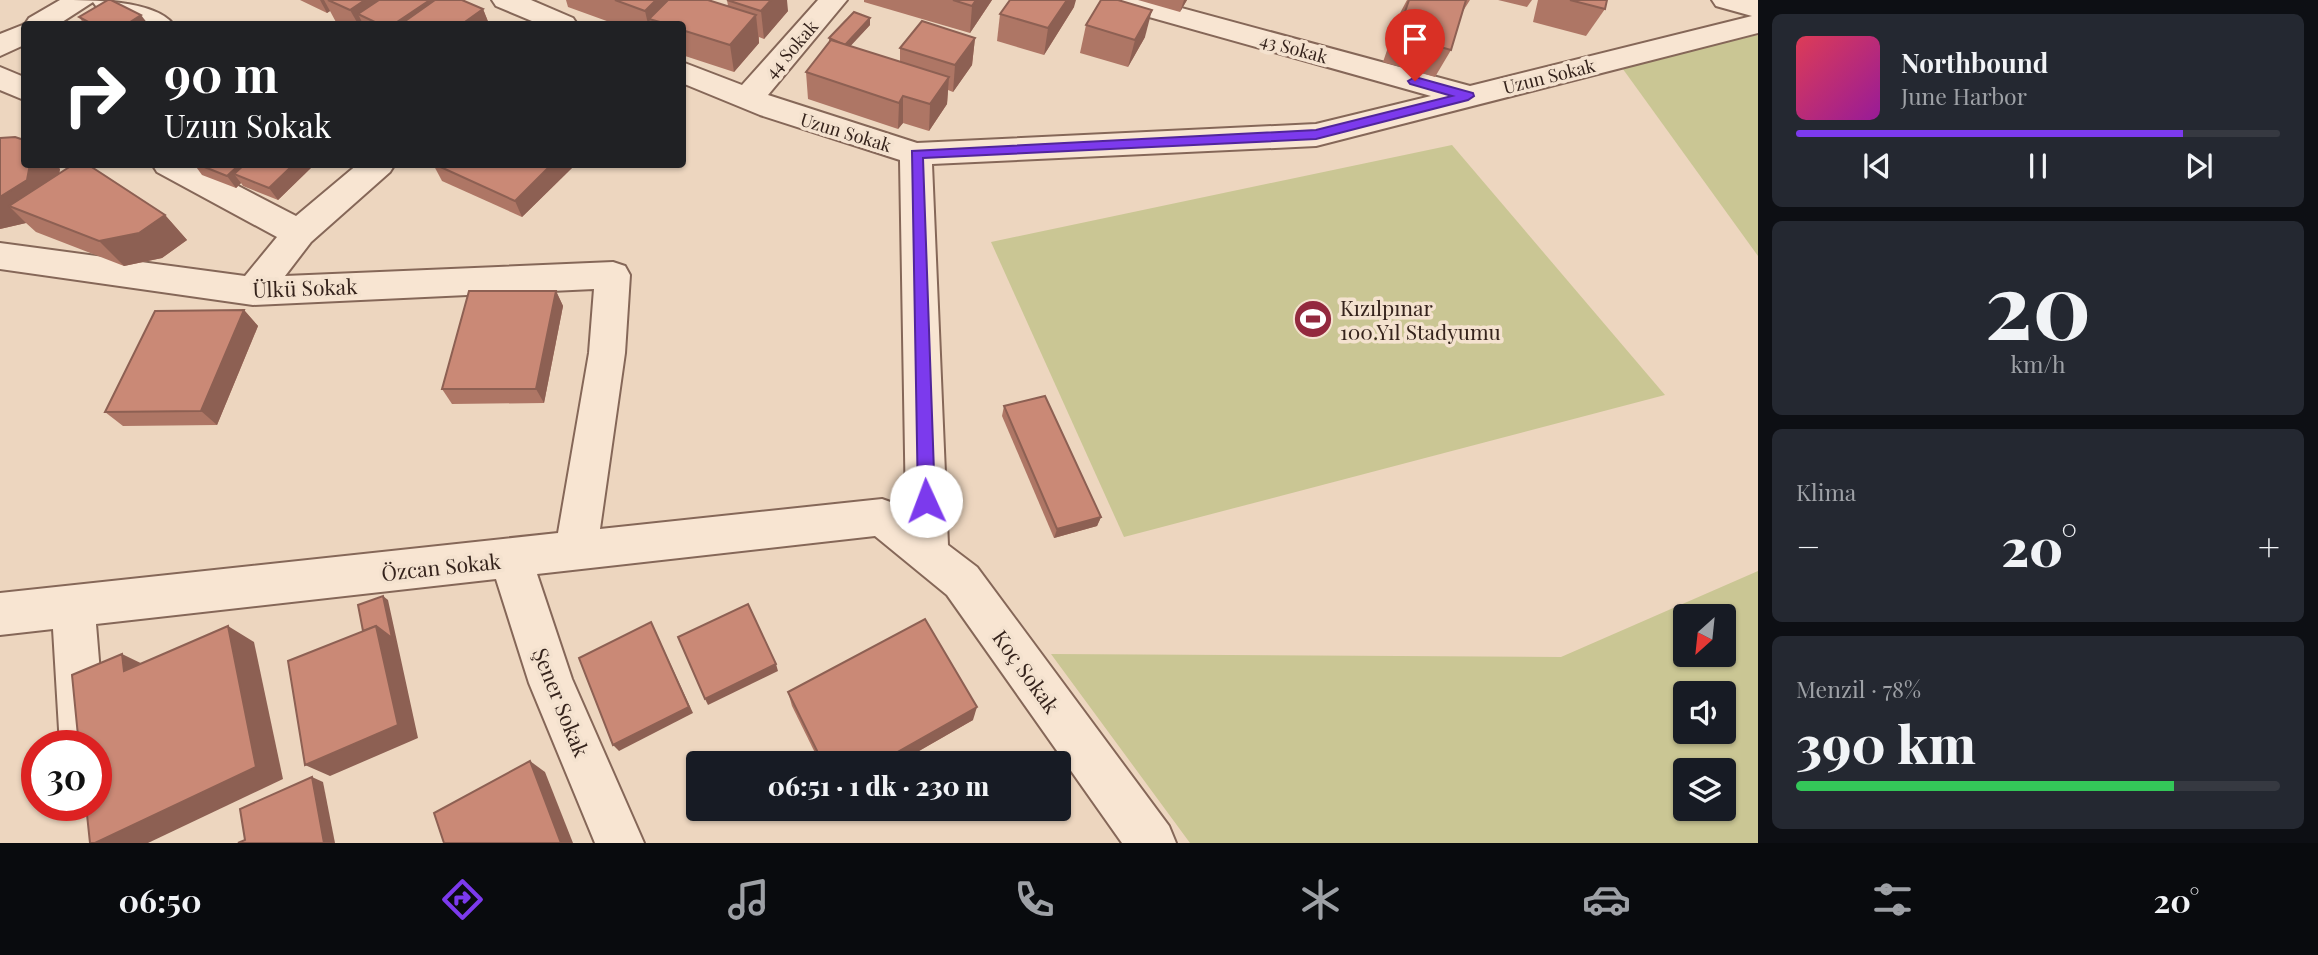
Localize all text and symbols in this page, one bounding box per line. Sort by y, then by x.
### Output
pin [1385,9,1445,81]
street label: 44 Sokak [759,15,823,83]
icon: arrive [1396,20,1434,58]
street label: 43 Sokak [1257,27,1331,69]
text: 90 m [164,40,278,105]
text: Northbound [1901,45,2048,80]
icon: right [49,49,140,140]
street label: Uzun Sokak [1500,53,1598,99]
text: June Harbor [1901,80,2027,111]
text: Uzun Sokak [164,103,331,146]
street label: Uzun Sokak [797,107,895,157]
icon: previous [1858,147,1896,185]
icon: pause [2019,147,2057,185]
icon: next [2180,147,2218,185]
text: 20 [1985,242,2091,363]
street label: Ülkü Sokak [252,271,358,303]
place label: Kızılpınar 100.Yıl Stadyumu [1340,293,1501,345]
sports icon: Kızılpınar 100.Yıl Stadyumu [1292,298,1334,340]
text: km/h [2010,348,2066,379]
position arrow [889,464,963,538]
text: Klima [1796,476,1856,507]
text: 20° [2001,511,2077,580]
text: − [1796,520,1821,571]
text: + [2258,520,2280,571]
street label: Özcan Sokak [380,546,503,586]
north arrow [1673,604,1736,667]
map controls [1673,604,1736,821]
street label: Koç Sokak [987,624,1067,719]
street label: Şener Sokak [527,643,597,761]
text: Menzil · 78% [1796,673,1921,704]
button: sound [1673,681,1736,744]
text: 390 km [1796,708,1976,777]
speed limit sign: 30 [21,730,112,821]
button: layers [1673,758,1736,821]
text: 06:51 · 1 dk · 230 m [768,768,989,803]
icon: directions [438,875,487,924]
icon: music [724,875,773,924]
icon: phone [1010,875,1059,924]
icon: climate [1296,875,1345,924]
icon: car [1582,875,1631,924]
icon: filters [1868,875,1917,924]
text: 06:50 [118,878,202,921]
text: 20° [2153,878,2200,921]

